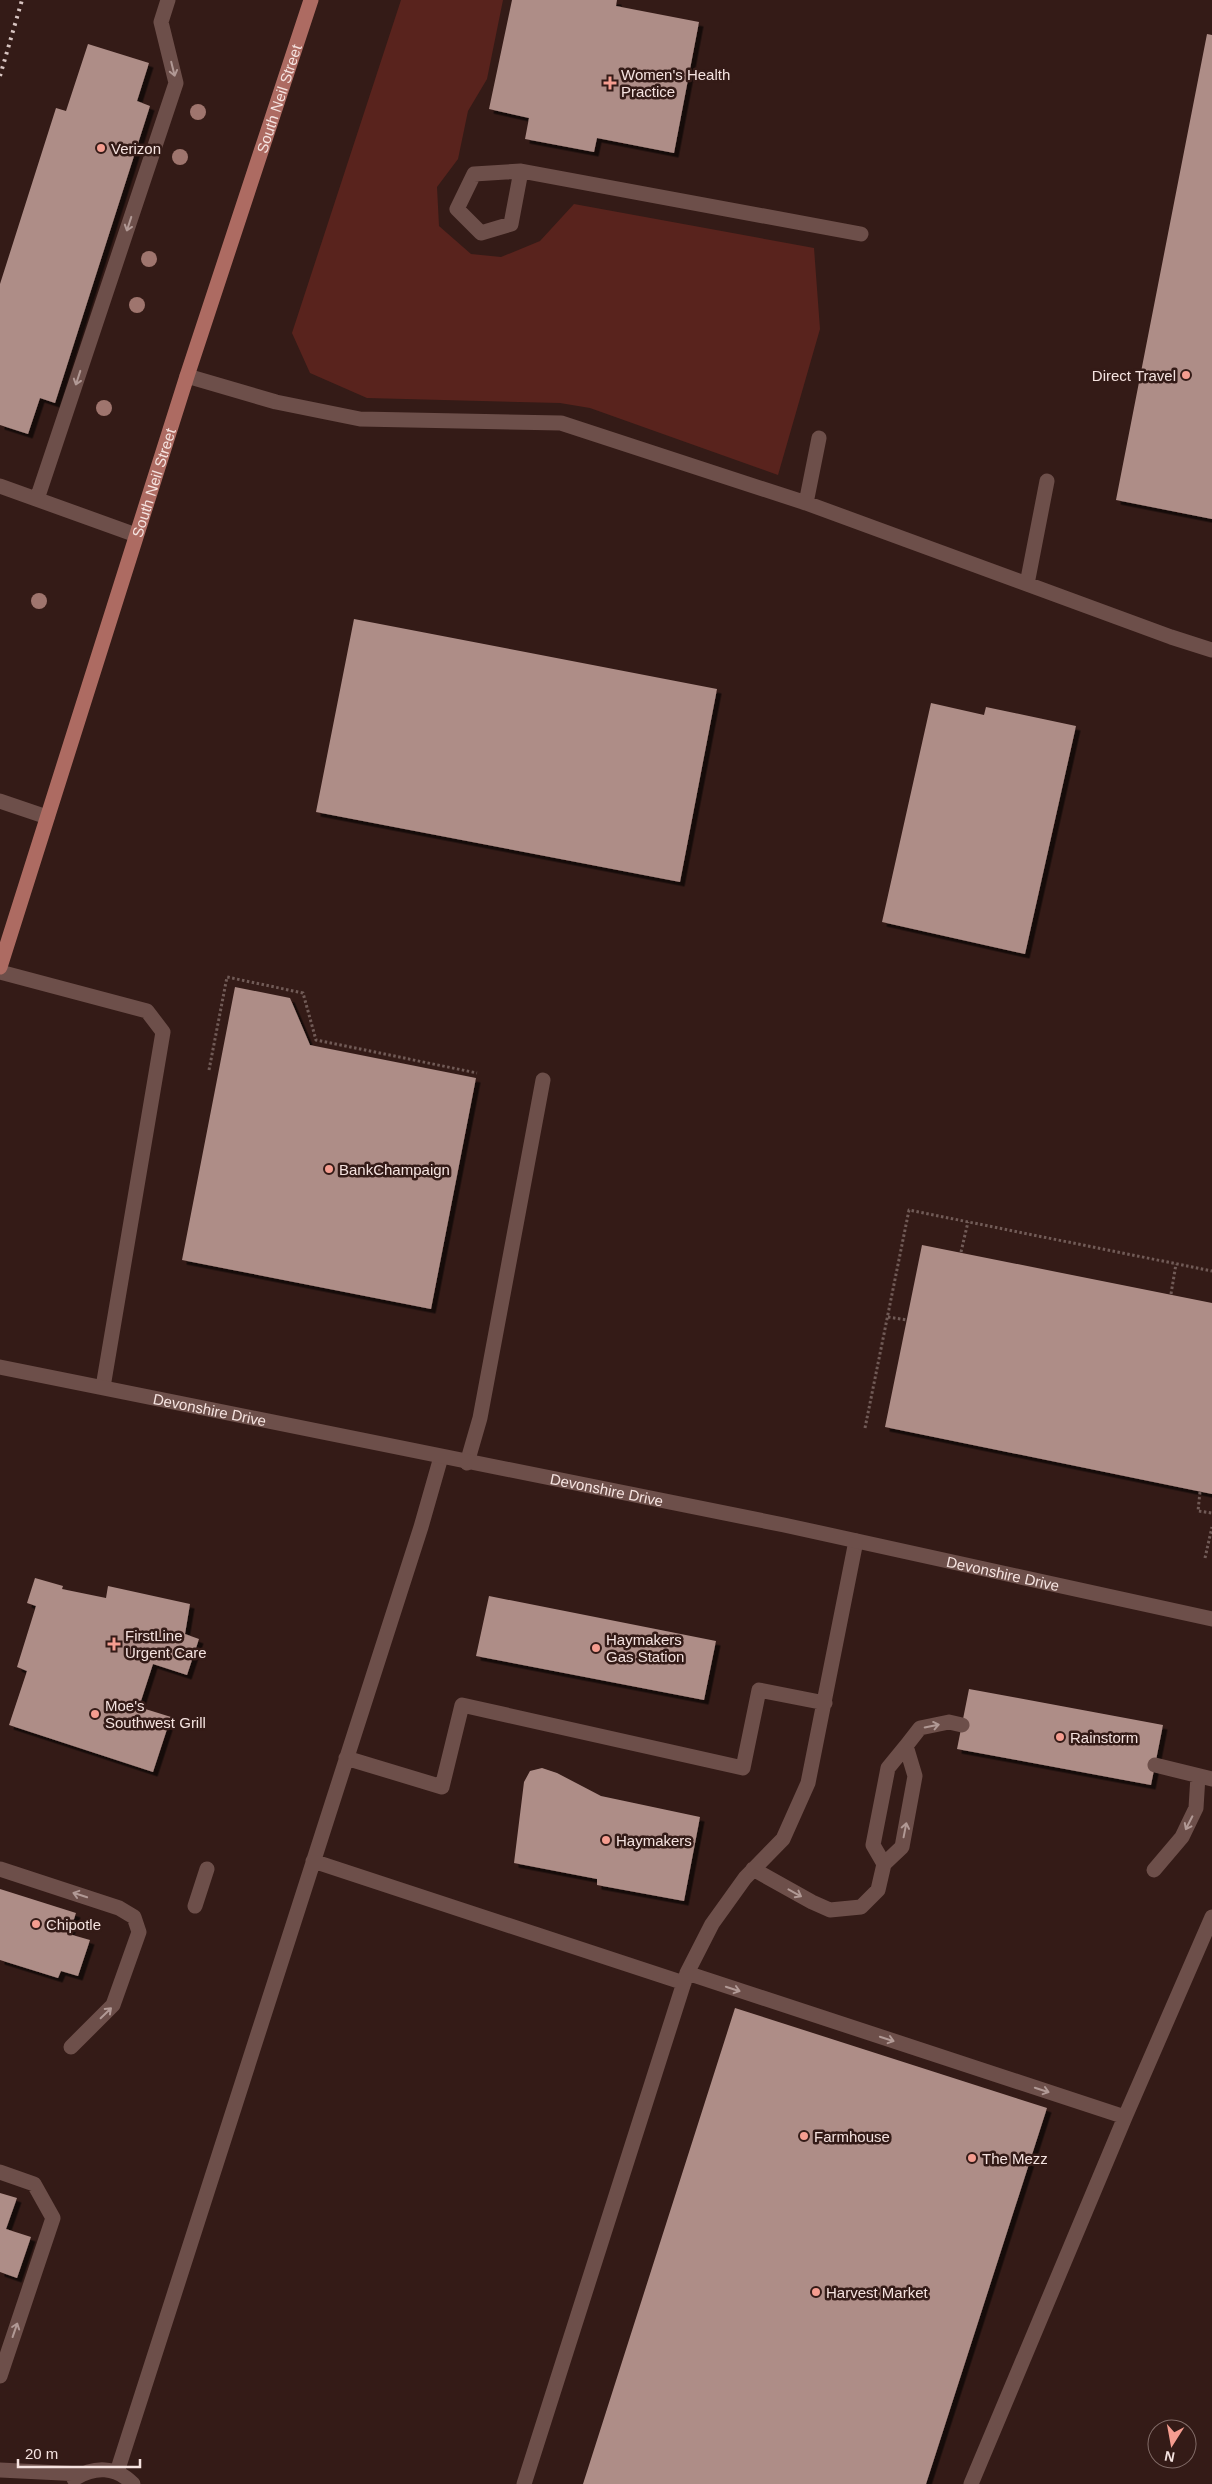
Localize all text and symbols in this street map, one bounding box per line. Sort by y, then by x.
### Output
street label: South Neil Street [253,41,305,155]
one-way arrow [169,61,178,77]
place label: Women's Health Practice [621,66,730,100]
marker: Women's Health Practice [603,76,617,90]
place label: Verizon [111,140,161,157]
marker: Verizon [95,142,107,154]
one-way arrow [124,215,133,231]
place label: Direct Travel [1092,367,1176,384]
one-way arrow [72,369,82,385]
marker: Direct Travel [1180,369,1192,381]
street label: South Neil Street [128,425,179,539]
place label: BankChampaign [339,1161,450,1178]
marker: BankChampaign [323,1163,335,1175]
street label: Devonshire Drive [152,1390,268,1429]
street label: Devonshire Drive [549,1470,665,1509]
street label: Devonshire Drive [945,1552,1061,1594]
place label: FirstLine Urgent Care [125,1627,207,1661]
place label: Haymakers Gas Station [606,1631,684,1665]
marker: FirstLine Urgent Care [107,1637,121,1651]
marker: Haymakers Gas Station [590,1642,602,1654]
place label: Moe's Southwest Grill [105,1697,206,1731]
marker: Moe's Southwest Grill [89,1708,101,1720]
one-way arrow [923,1720,939,1730]
place label: Rainstorm [1070,1729,1138,1746]
marker: Rainstorm [1054,1731,1066,1743]
one-way arrow [1184,1815,1194,1830]
one-way arrow [900,1822,910,1838]
place label: Haymakers [616,1832,692,1849]
marker: Haymakers [600,1834,612,1846]
one-way arrow [788,1889,802,1899]
one-way arrow [73,1890,89,1899]
place label: Chipotle [46,1916,101,1933]
marker: Chipotle [30,1918,42,1930]
one-way arrow [725,1985,740,1994]
one-way arrow [99,2007,112,2019]
one-way arrow [879,2035,895,2045]
one-way arrow [1034,2086,1049,2095]
place label: Farmhouse [814,2128,890,2145]
marker: Farmhouse [798,2130,810,2142]
place label: The Mezz [982,2150,1048,2167]
marker: The Mezz [966,2152,978,2164]
place label: Harvest Market [826,2284,929,2301]
marker: Harvest Market [810,2286,822,2298]
one-way arrow [11,2322,21,2338]
north arrow [1147,2419,1197,2469]
scale bar [18,2436,140,2468]
text: 20 m [25,2445,58,2462]
text: N [1163,2448,1176,2466]

